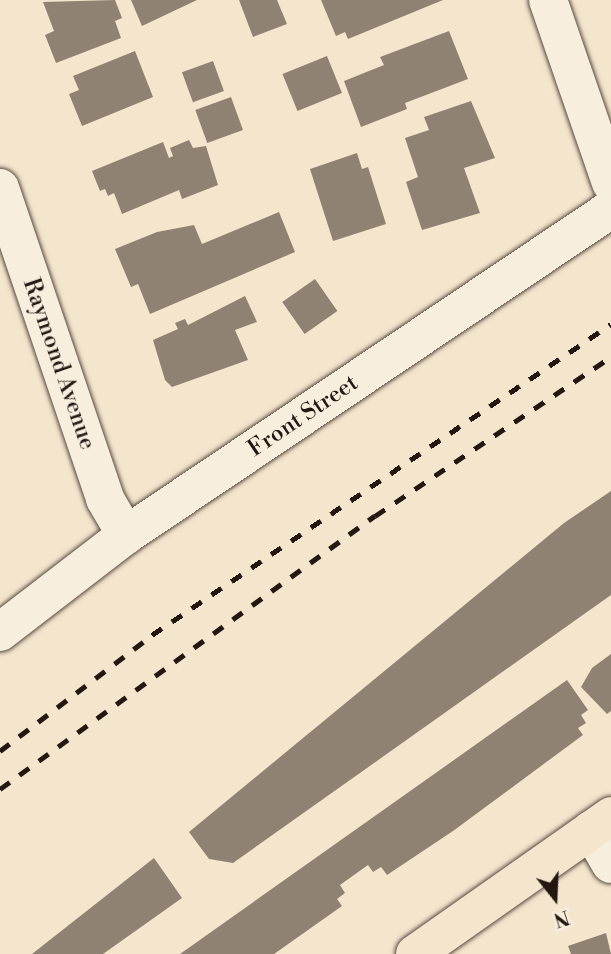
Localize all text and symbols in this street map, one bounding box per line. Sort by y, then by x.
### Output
street label: Raymond Avenue [17,275,101,453]
street label: Front Street [243,369,363,463]
north arrow [520,863,590,933]
text: N [551,904,572,932]

